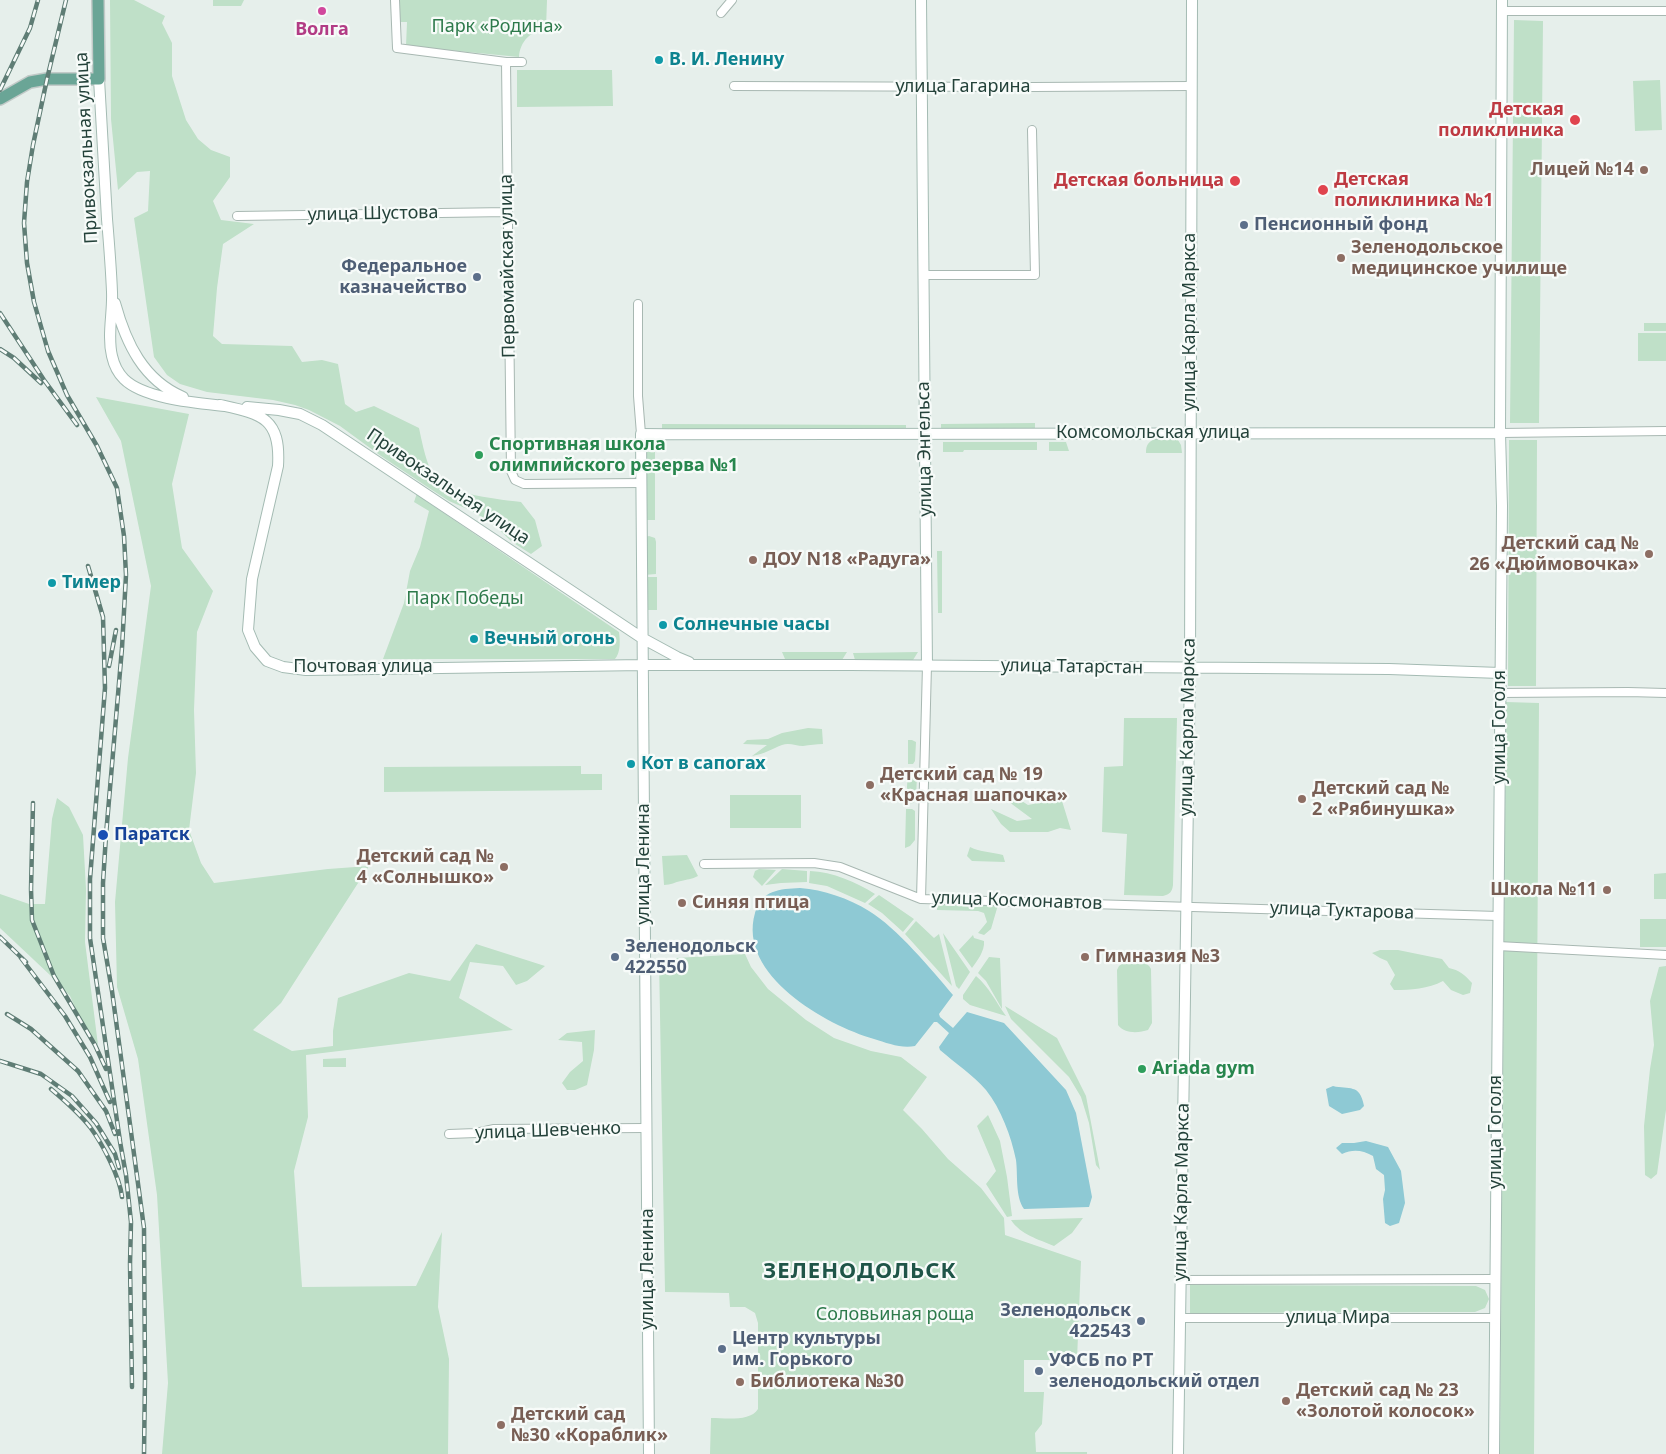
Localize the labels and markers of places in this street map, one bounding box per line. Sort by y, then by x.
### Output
marker: Волга [316,5,328,17]
place label: Волга [295,19,349,41]
place label: В. И. Ленину [669,49,784,71]
marker: В. И. Ленину [653,54,665,66]
place label: Детская поликлиника [1438,99,1564,142]
marker: Детская поликлиника [1568,113,1582,127]
place label: Лицей №14 [1531,159,1634,181]
marker: Лицей №14 [1638,164,1650,176]
place label: Детская поликлиника №1 [1334,169,1494,212]
place label: Детская больница [1054,170,1224,192]
marker: Детская больница [1228,174,1242,188]
marker: Детская поликлиника №1 [1316,183,1330,197]
place label: Пенсионный фонд [1254,214,1428,236]
marker: Пенсионный фонд [1238,219,1250,231]
place label: Зеленодольское медицинское училище [1351,237,1567,280]
marker: Зеленодольское медицинское училище [1335,252,1347,264]
place label: Федеральное казначейство [339,256,467,298]
marker: Федеральное казначейство [471,271,483,283]
place label: Спортивная школа олимпийского резерва №1 [489,434,738,476]
marker: Спортивная школа олимпийского резерва №1 [473,449,485,461]
place label: Детский сад № 26 «Дюймовочка» [1469,533,1639,576]
marker: Детский сад № 26 «Дюймовочка» [1643,548,1655,560]
place label: ДОУ N18 «Радуга» [763,549,931,571]
marker: ДОУ N18 «Радуга» [747,554,759,566]
place label: Тимер [62,572,121,594]
marker: Тимер [46,577,58,589]
place label: Солнечные часы [673,614,830,636]
marker: Солнечные часы [657,619,669,631]
place label: Вечный огонь [484,628,615,650]
marker: Вечный огонь [468,633,480,645]
place label: Кот в сапогах [641,753,766,775]
marker: Кот в сапогах [625,758,637,770]
place label: Детский сад № 19 «Красная шапочка» [880,764,1068,806]
place label: Детский сад № 2 «Рябинушка» [1312,778,1455,821]
marker: Детский сад № 19 «Красная шапочка» [864,779,876,791]
marker: Детский сад № 2 «Рябинушка» [1296,793,1308,805]
place label: Паратск [114,824,190,846]
marker: Паратск [96,828,110,842]
place label: Детский сад № 4 «Солнышко» [357,846,494,889]
marker: Детский сад № 4 «Солнышко» [498,861,510,873]
place label: Школа №11 [1490,879,1597,901]
marker: Школа №11 [1601,884,1613,896]
place label: Синяя птица [692,892,809,914]
marker: Синяя птица [676,897,688,909]
place label: Зеленодольск 422550 [625,936,756,979]
place label: Гимназия №3 [1095,946,1220,968]
marker: Зеленодольск 422550 [609,951,621,963]
marker: Гимназия №3 [1079,951,1091,963]
place label: Ariada gym [1152,1058,1255,1080]
marker: Ariada gym [1136,1063,1148,1075]
place label: Зеленодольск 422543 [1000,1300,1131,1342]
marker: Зеленодольск 422543 [1135,1315,1147,1327]
place label: Центр культуры им. Горького [732,1328,881,1370]
marker: Центр культуры им. Горького [716,1343,728,1355]
place label: УФСБ по РТ зеленодольский отдел [1049,1350,1260,1392]
marker: УФСБ по РТ зеленодольский отдел [1033,1365,1045,1377]
place label: Библиотека №30 [750,1371,904,1393]
marker: Библиотека №30 [734,1376,746,1388]
place label: Детский сад № 23 «Золотой колосок» [1296,1380,1475,1422]
marker: Детский сад № 23 «Золотой колосок» [1280,1395,1292,1407]
place label: Детский сад №30 «Кораблик» [511,1404,668,1446]
marker: Детский сад №30 «Кораблик» [495,1419,507,1431]

